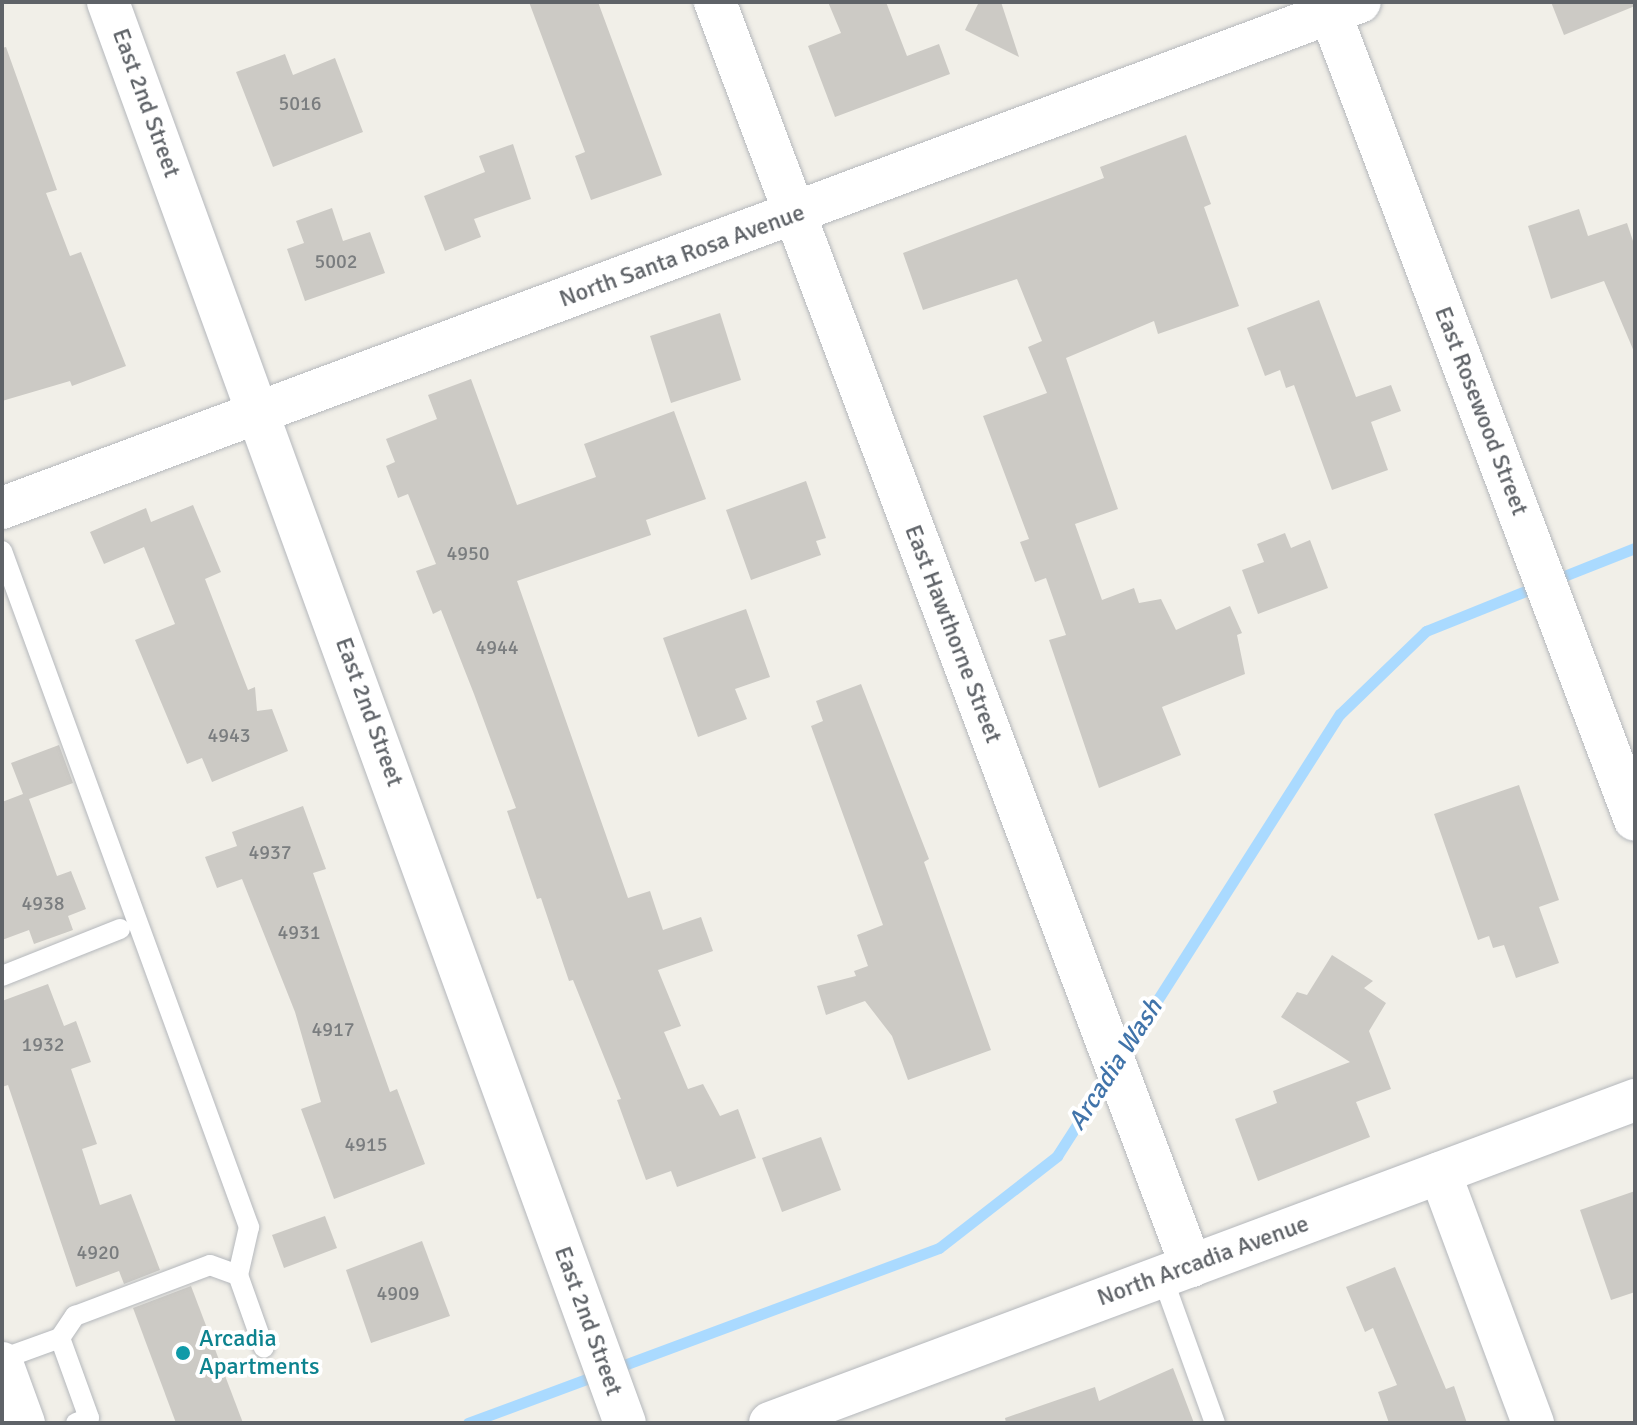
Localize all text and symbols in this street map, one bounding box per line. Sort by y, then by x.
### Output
street label: East 2nd Street [106,25,186,181]
house number: 5016 [278,91,322,115]
street label: North Santa Rosa Avenue [555,198,809,314]
house number: 5002 [314,249,358,273]
street label: East Rosewood Street [1428,303,1534,519]
street label: East Hawthorne Street [898,521,1008,747]
house number: 4950 [446,541,490,565]
street label: East 2nd Street [329,634,409,790]
house number: 4944 [475,635,519,659]
house number: 4943 [207,723,251,747]
house number: 4937 [248,840,292,864]
house number: 4938 [21,891,65,915]
house number: 4931 [277,920,321,944]
water label: Arcadia Wash [1062,994,1170,1136]
house number: 4917 [311,1017,355,1041]
house number: 1932 [21,1032,65,1056]
house number: 4915 [344,1132,388,1156]
street label: North Arcadia Avenue [1093,1209,1313,1313]
house number: 4920 [76,1240,120,1264]
street label: East 2nd Street [548,1243,628,1399]
house number: 4909 [376,1281,420,1305]
place label: Arcadia Apartments [199,1325,319,1381]
marker: Arcadia Apartments [174,1344,192,1362]

